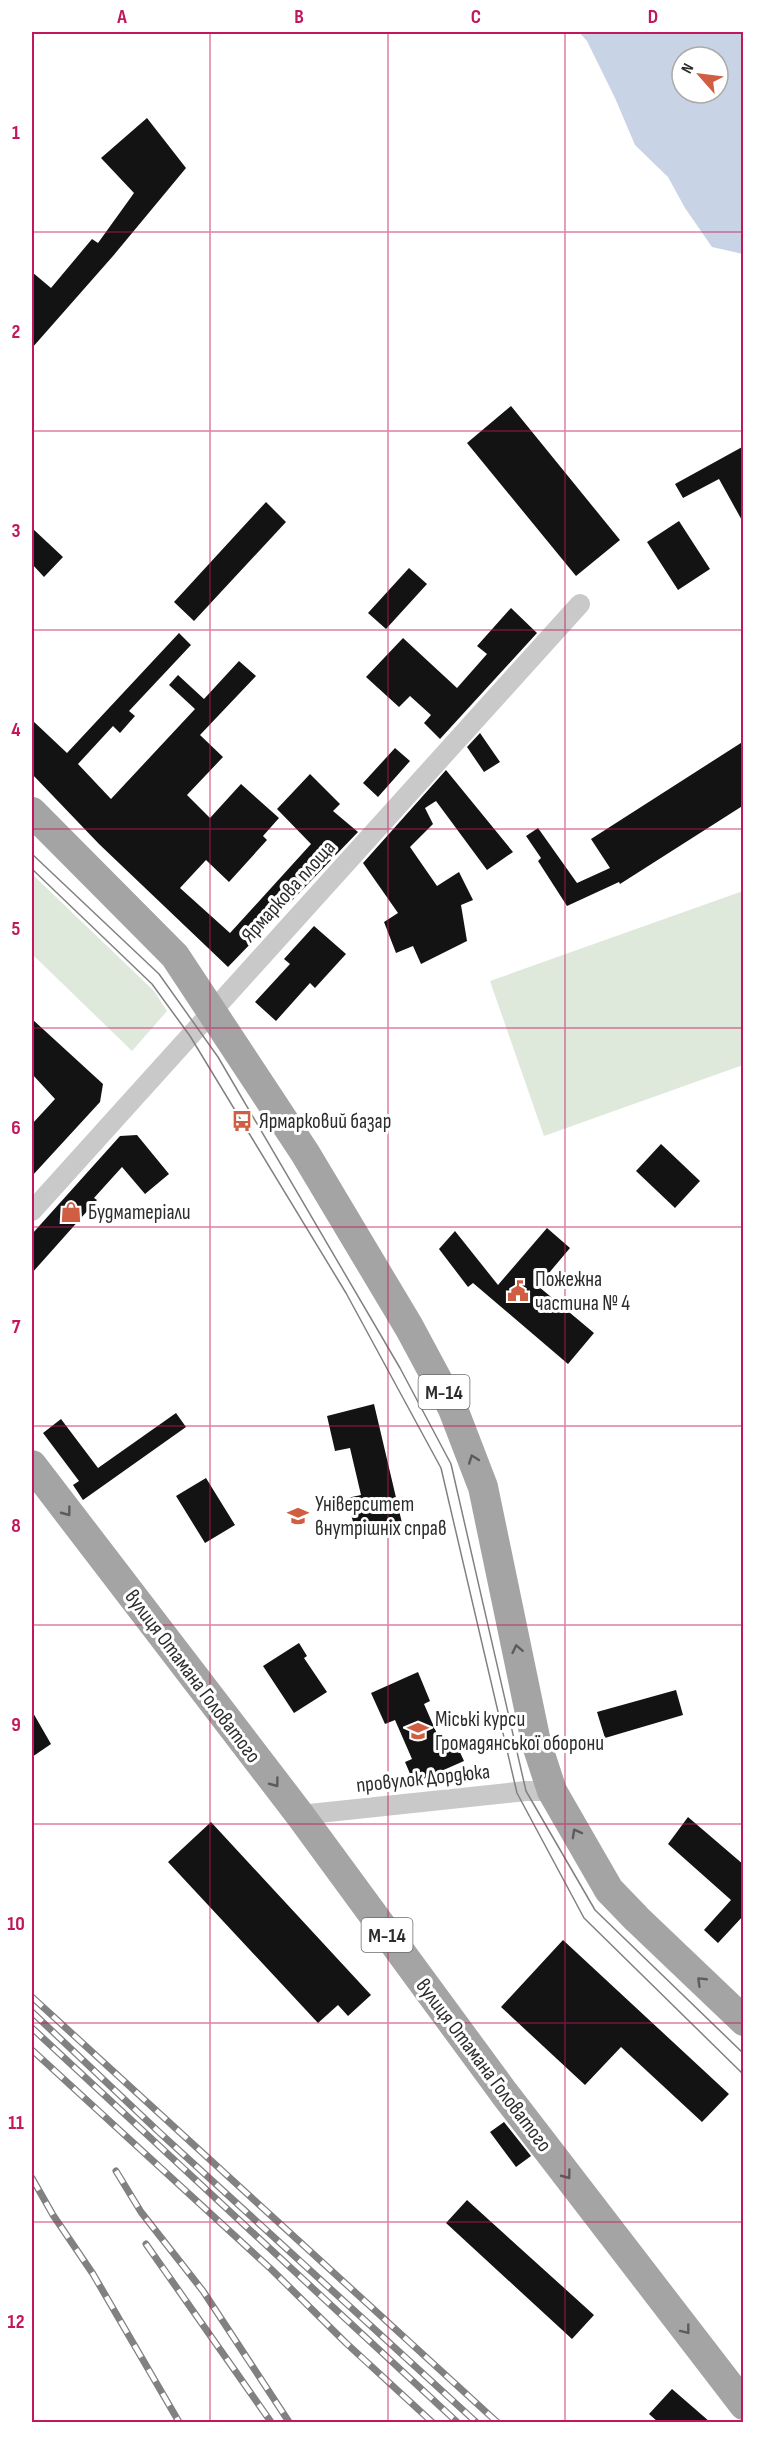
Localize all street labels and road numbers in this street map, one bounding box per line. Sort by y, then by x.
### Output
street label: Ярмаркова площа [236,835,341,948]
road number: М-14 [418,1375,470,1409]
street label: вулиця Отамана Головатого [119,1585,266,1768]
street label: провулок Дордюка [355,1759,491,1798]
road number: М-14 [362,1918,412,1952]
street label: вулиця Отамана Головатого [410,1974,557,2157]

